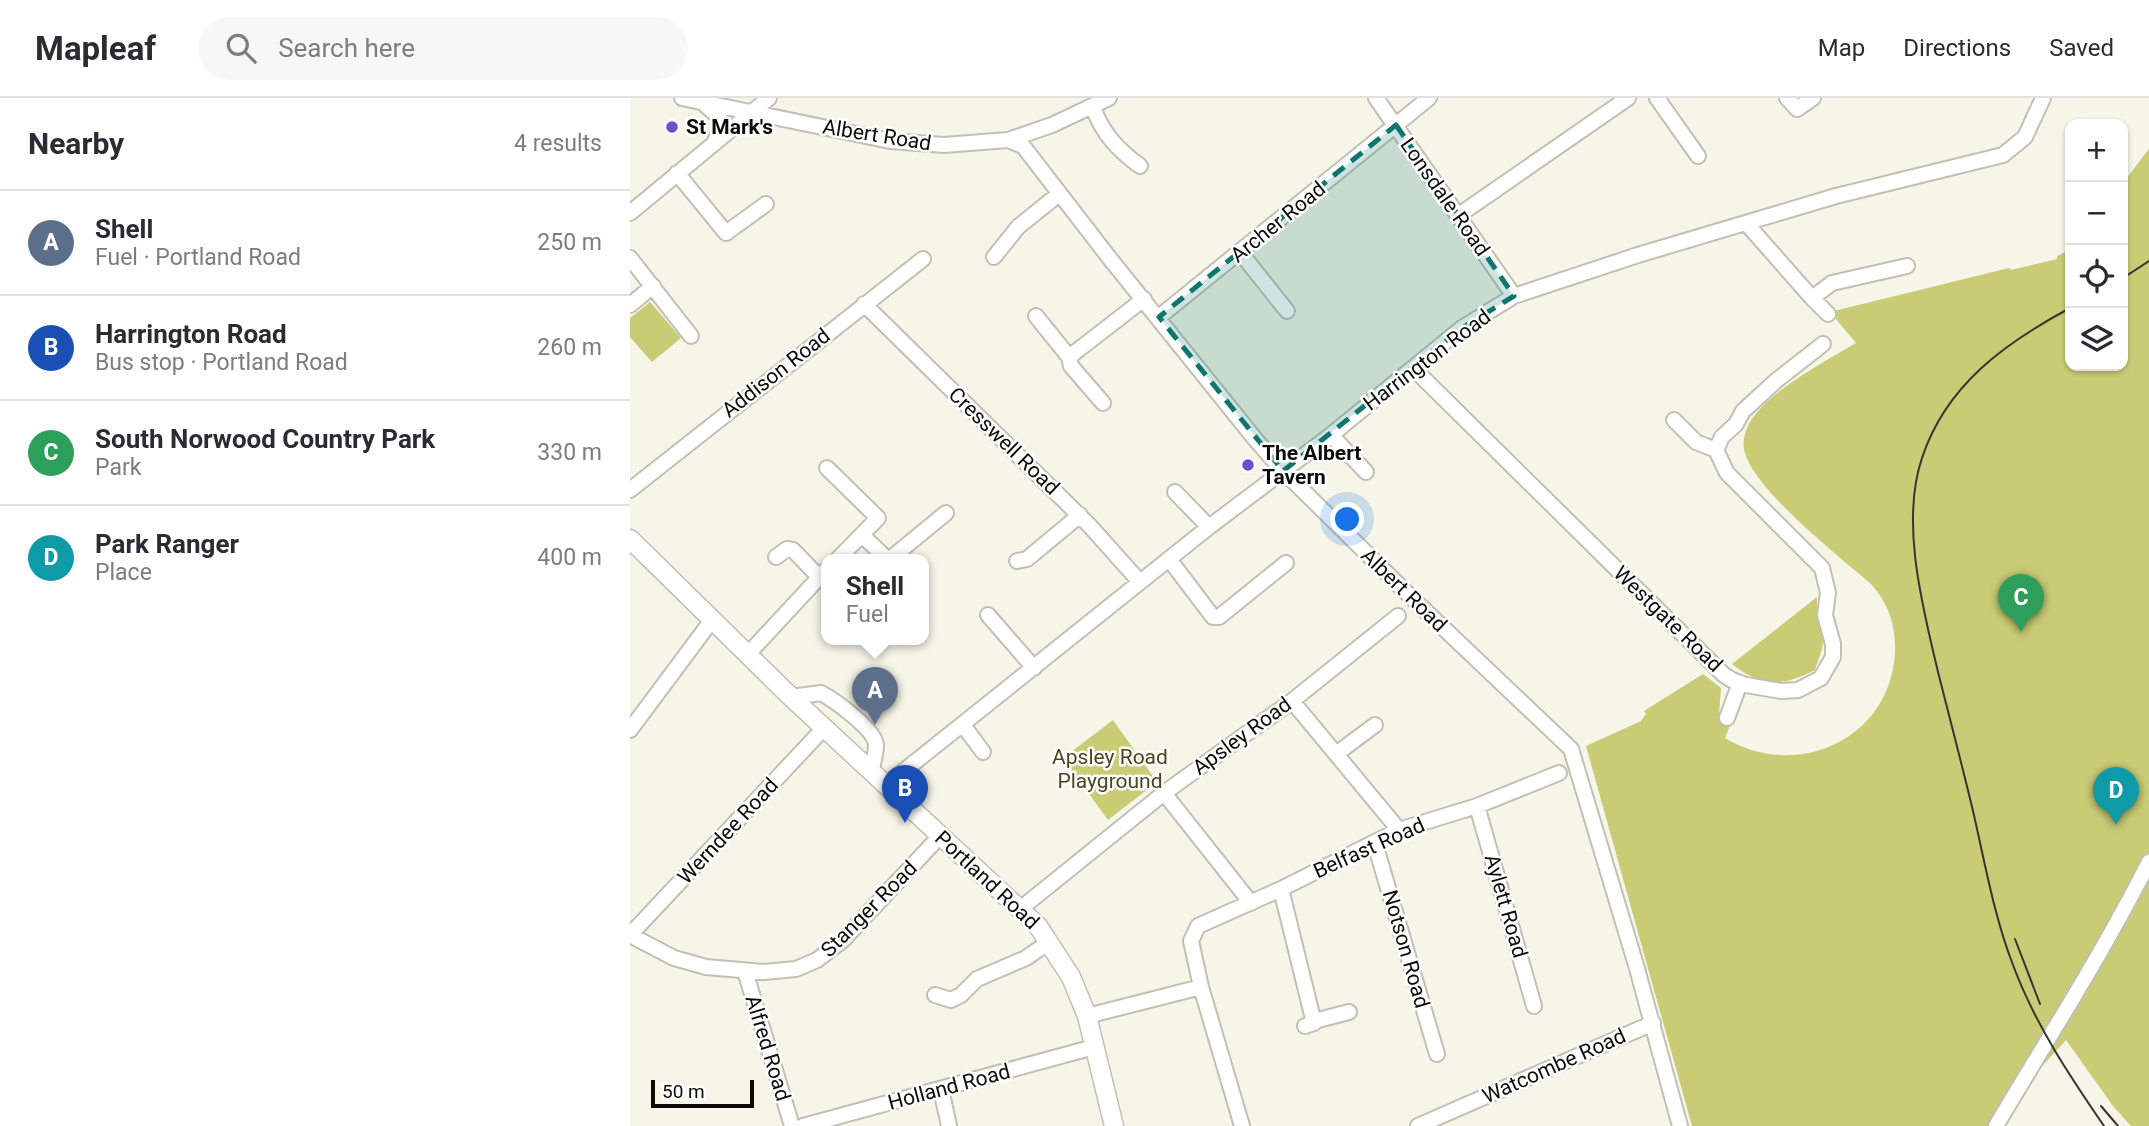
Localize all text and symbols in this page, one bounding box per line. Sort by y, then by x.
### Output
search box [198,17,688,80]
text: Mapleaf [35,29,156,68]
icon: search [222,29,260,67]
text: Search here [278,33,415,63]
text: Map [1818,34,1865,62]
text: Directions [1903,34,2011,62]
text: Saved [2049,34,2114,62]
place label: St Mark's [686,115,773,139]
street label: Albert Road [821,115,933,155]
marker: St Mark's [664,119,680,135]
map controls [2065,119,2128,371]
button: + [2065,119,2128,182]
text: Nearby [28,126,124,161]
text: 4 results [514,130,602,157]
street label: Lonsdale Road [1395,133,1495,261]
street label: Archer Road [1226,177,1330,267]
button: − [2065,182,2128,245]
text: Shell [95,214,153,244]
text: A [43,229,59,256]
text: 250 m [537,229,602,256]
text: Fuel · Portland Road [95,244,301,271]
button: locate [2065,245,2128,308]
street label: Harrington Road [1359,304,1495,416]
button: layers [2065,308,2128,371]
text: Harrington Road [95,319,287,349]
street label: Addison Road [717,323,835,423]
text: B [44,334,58,361]
text: 260 m [537,334,602,361]
text: Bus stop · Portland Road [95,349,348,376]
street label: Cresswell Road [944,382,1064,500]
text: South Norwood Country Park [95,424,435,454]
text: C [43,439,59,466]
text: 330 m [537,439,602,466]
place label: The Albert Tavern [1262,441,1361,489]
text: Park [95,454,141,481]
marker: The Albert Tavern [1240,457,1256,473]
your location [1330,502,1364,536]
text: Park Ranger [95,529,239,559]
street label: Albert Road [1356,543,1452,637]
text: D [44,544,58,571]
text: 400 m [537,544,602,571]
popup [821,554,929,645]
text: Place [95,559,152,586]
street label: Westgate Road [1609,561,1727,677]
text: Shell [846,571,904,601]
pin: C [1998,574,2044,632]
text: Fuel [846,601,889,628]
pin: A [852,667,898,725]
street label: Apsley Road [1188,692,1296,780]
park label: Apsley Road Playground [1052,745,1168,793]
pin: B [882,765,928,823]
pin: D [2093,767,2139,825]
street label: Werndee Road [673,773,783,889]
street label: Belfast Road [1310,813,1428,883]
street label: Portland Road [930,826,1044,934]
street label: Aylett Road [1480,852,1532,960]
street label: Stanger Road [816,856,922,962]
street label: Notson Road [1378,887,1434,1011]
street label: Alfred Road [741,992,795,1104]
street label: Watcombe Road [1479,1024,1629,1108]
street label: Holland Road [885,1059,1013,1115]
scale bar [651,1077,754,1109]
text: 50 m [662,1080,705,1103]

